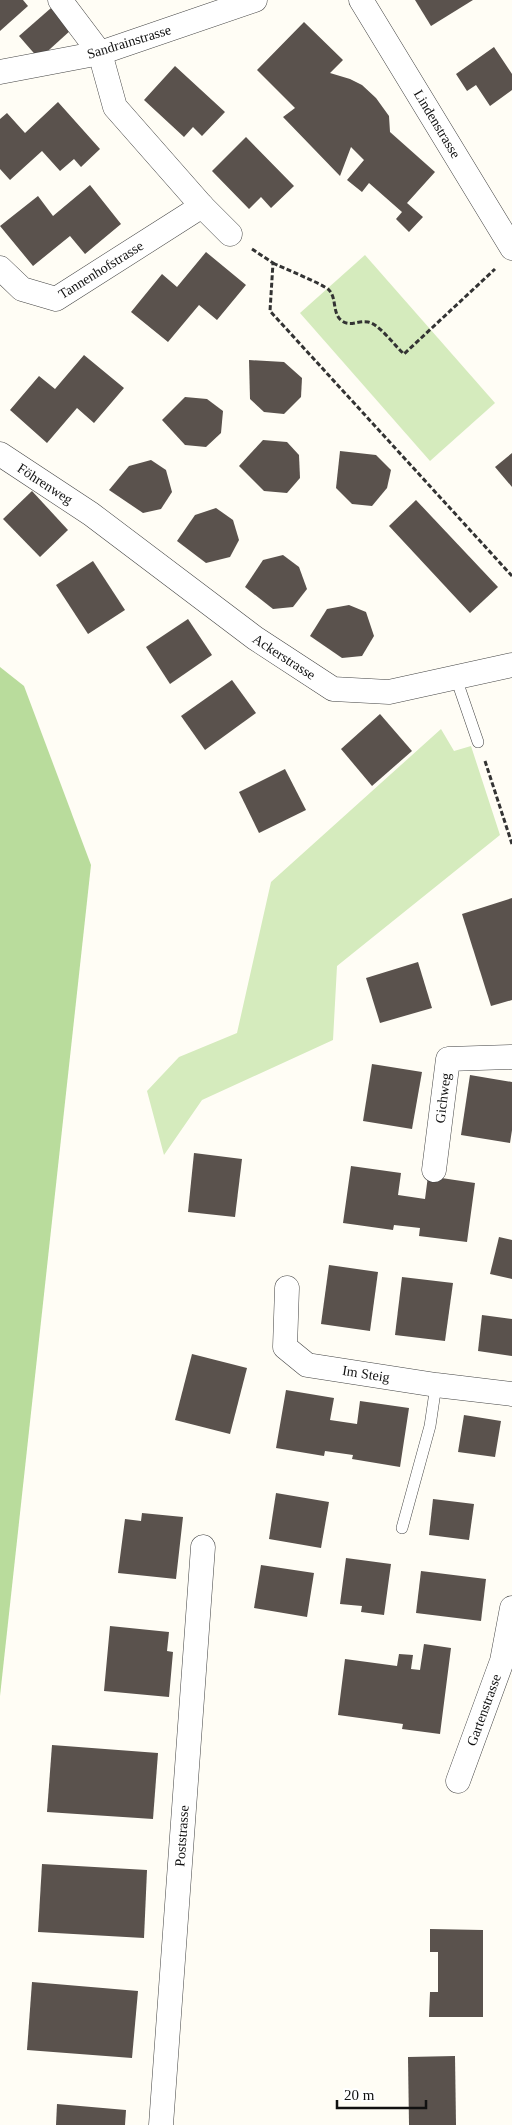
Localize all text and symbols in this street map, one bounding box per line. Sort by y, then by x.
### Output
street label: Sandrainstrasse [85,22,173,62]
street label: Lindenstrasse [411,87,463,161]
street label: Tannenhofstrasse [56,238,146,302]
street label: Föhrenweg [14,461,76,507]
street label: Ackerstrasse [250,631,318,683]
street label: Gichweg [432,1072,454,1124]
street label: Im Steig [341,1363,391,1385]
street label: Gartenstrasse [464,1672,504,1748]
street label: Poststrasse [172,1805,192,1867]
scale bar [337,2078,426,2110]
text: 20 m [344,2087,375,2103]

